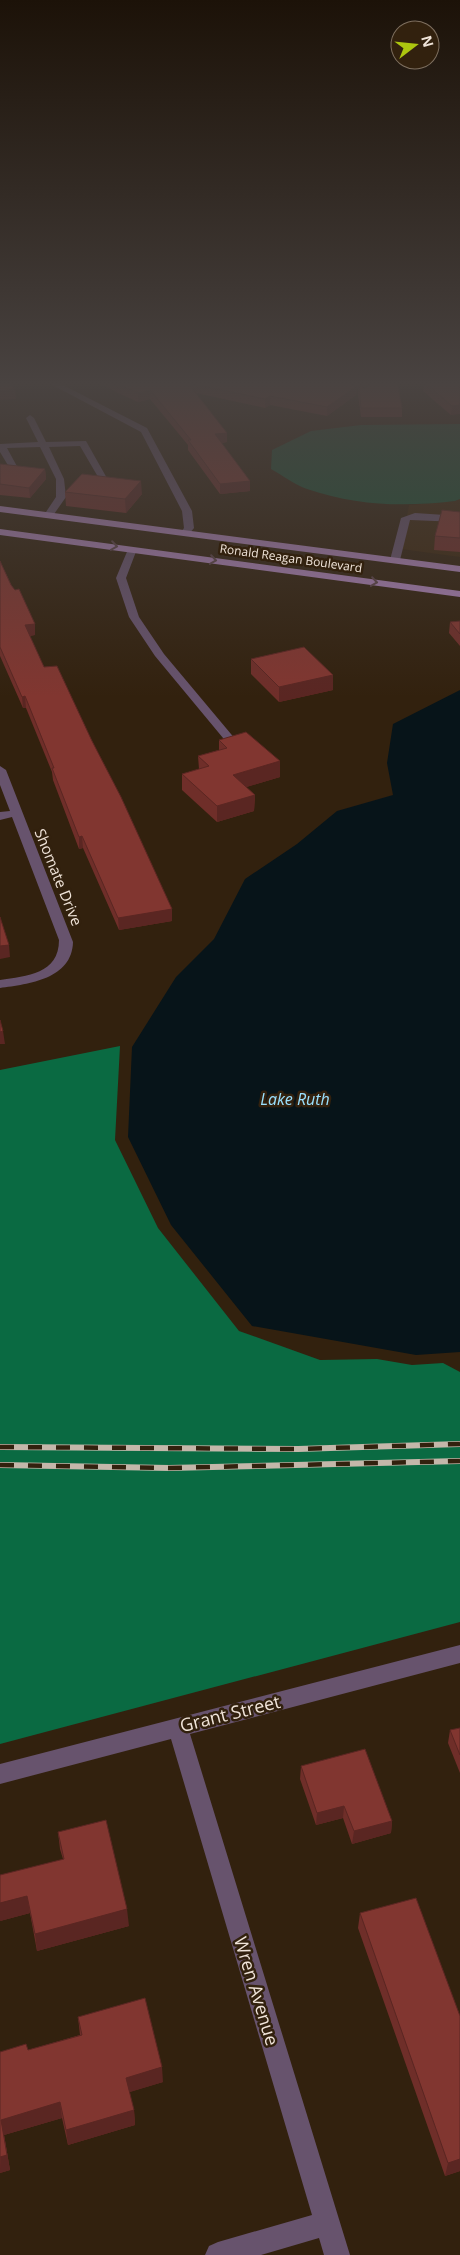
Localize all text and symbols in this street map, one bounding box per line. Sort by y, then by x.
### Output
north arrow [390,20,440,70]
text: N [417,33,439,49]
street label: Ronald Reagan Boulevard [219,540,363,576]
one-way arrow [109,541,118,551]
one-way arrow [209,555,218,565]
one-way arrow [371,576,379,587]
street label: Shomate Drive [30,825,88,929]
water label: Lake Ruth [260,1088,330,1110]
street label: Grant Street [177,1689,283,1737]
street label: Wren Avenue [229,1934,285,2048]

